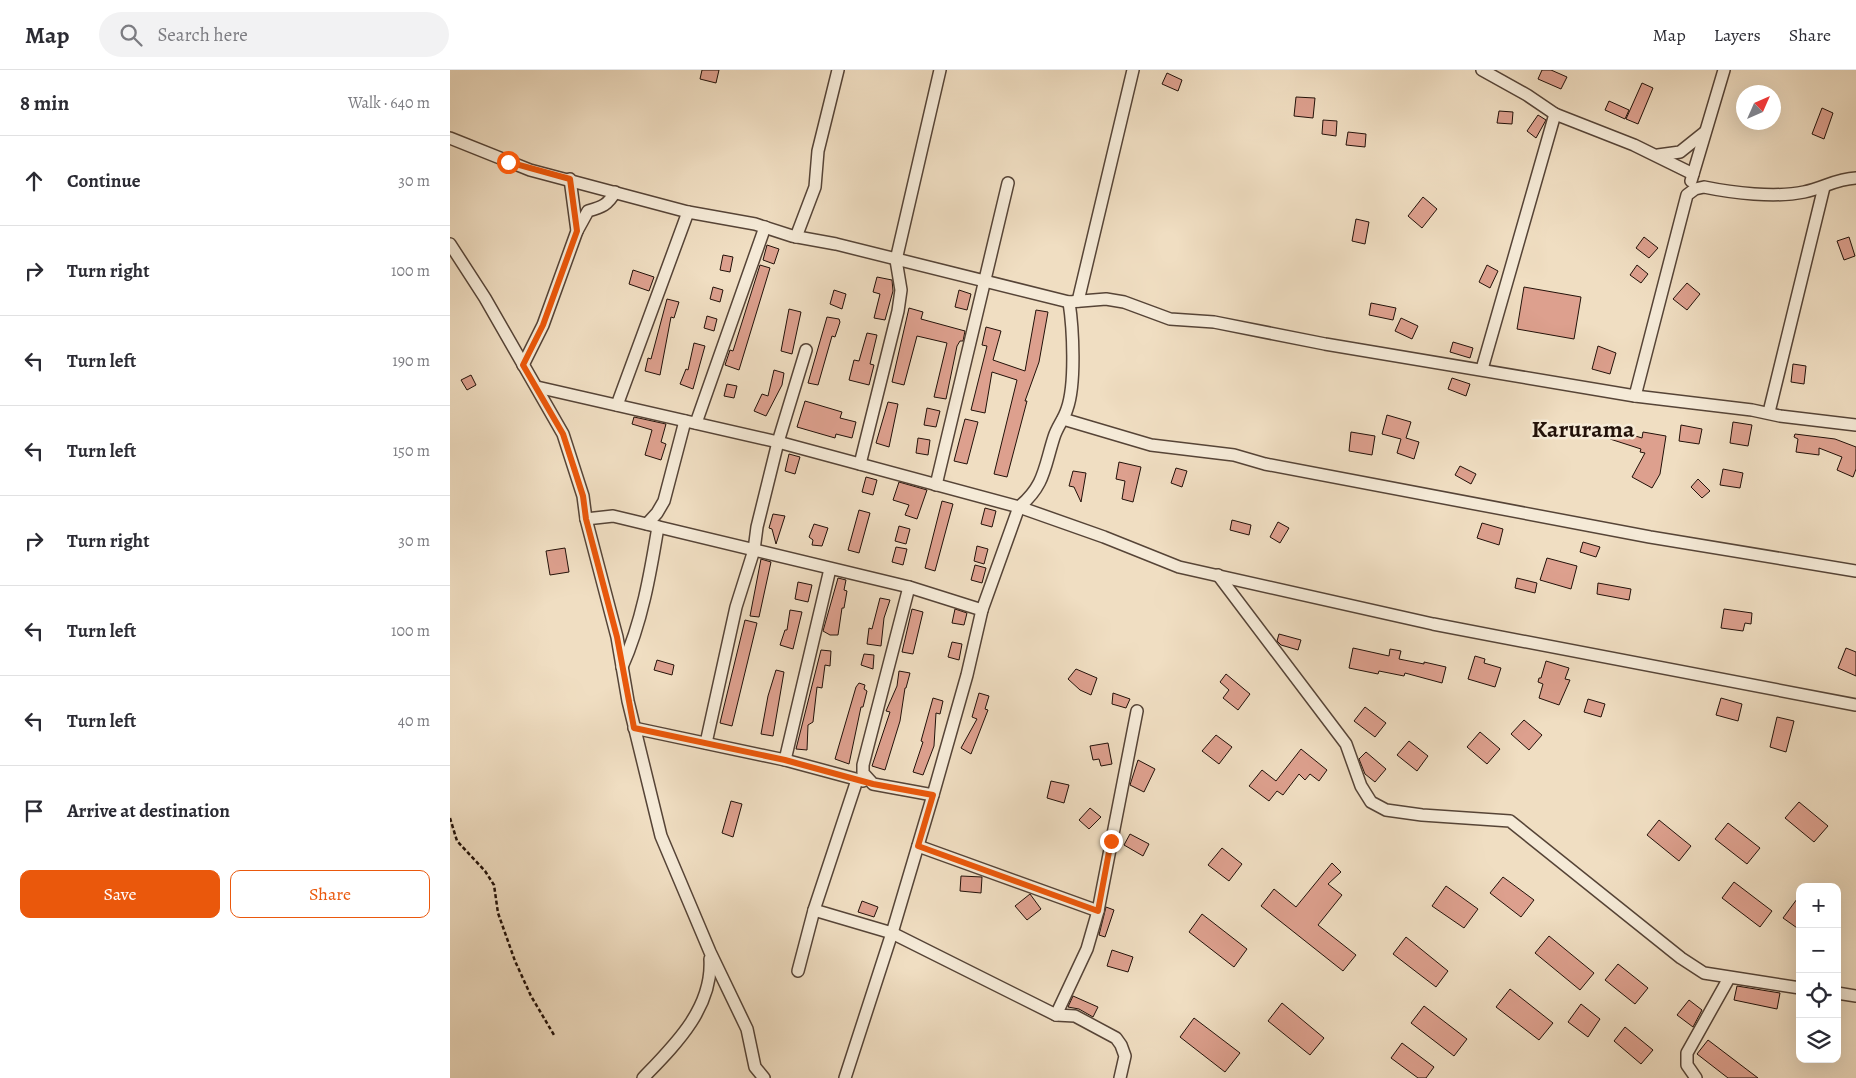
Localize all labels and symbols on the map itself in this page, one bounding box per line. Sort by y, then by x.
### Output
north arrow [1736,85,1781,130]
route start [497,151,520,174]
district label: Karurama [1531,413,1635,445]
route end [1100,830,1123,853]

